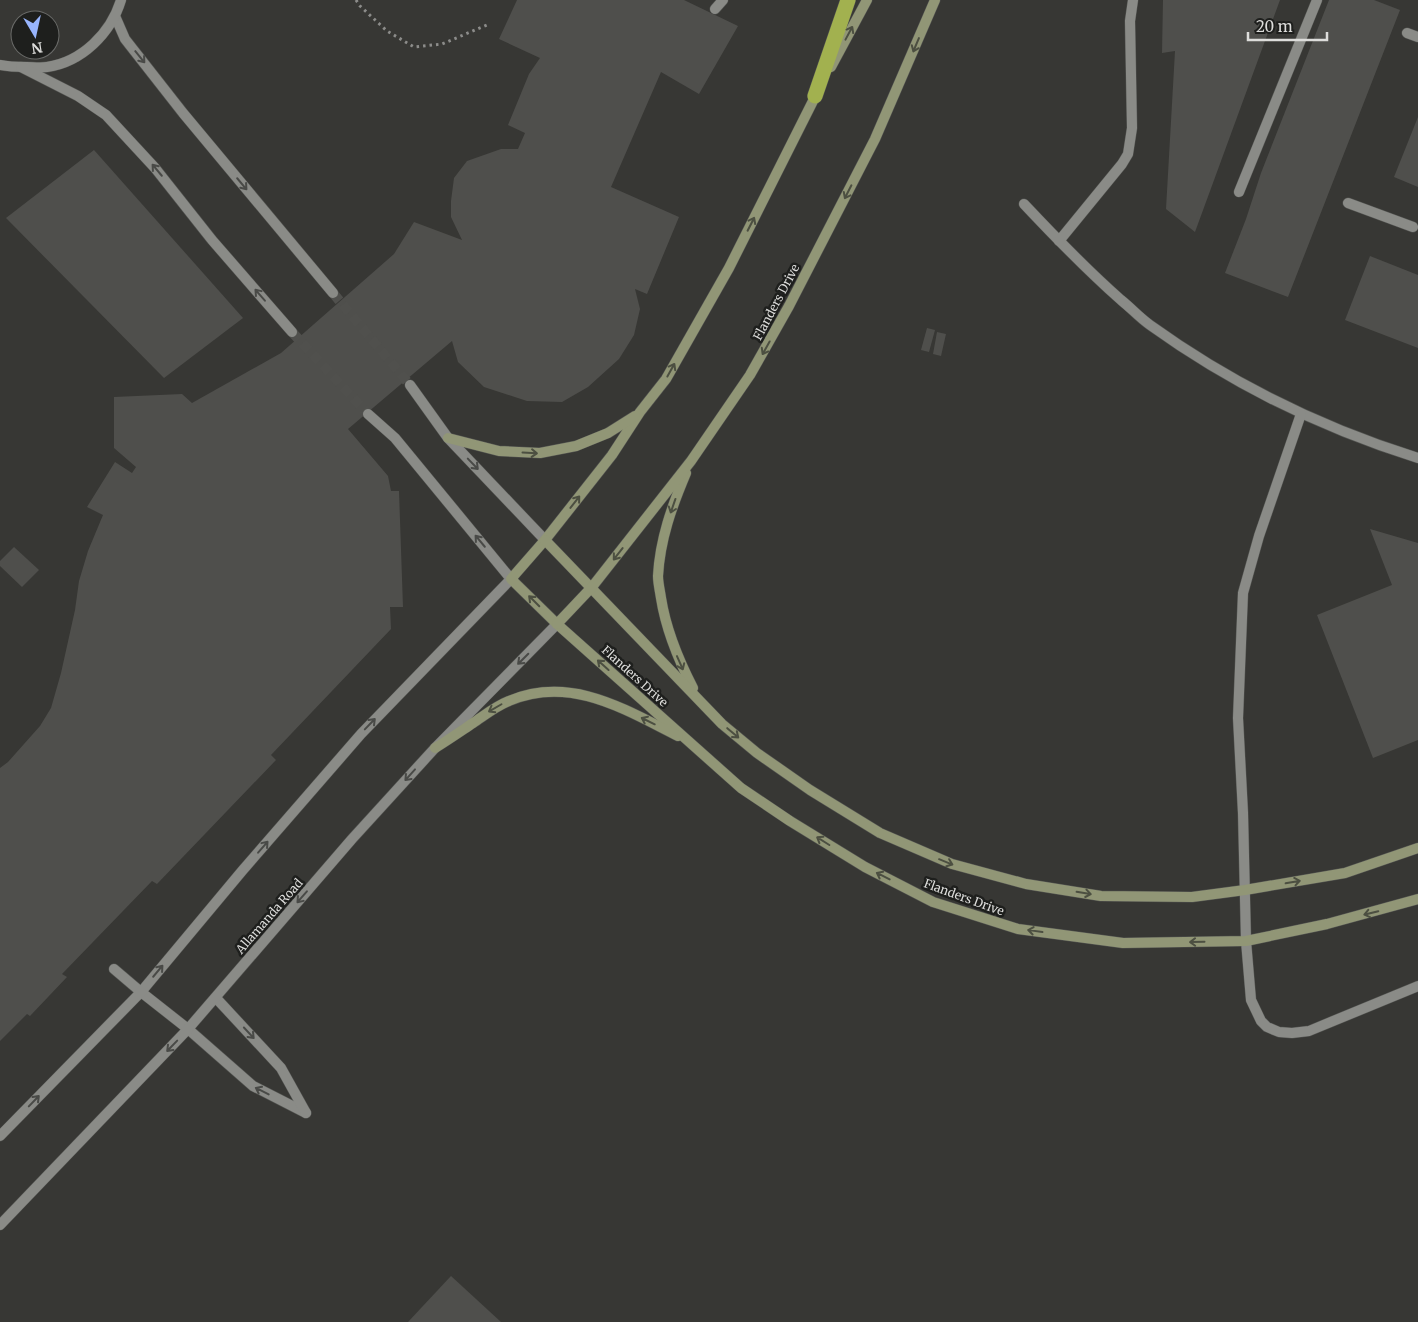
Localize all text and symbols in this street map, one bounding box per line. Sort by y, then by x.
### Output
north arrow [10,10,60,60]
scale bar [1248,10,1327,42]
text: 20 m [1256,17,1293,36]
one-way arrow [845,26,854,41]
one-way arrow [910,37,920,52]
text: N [30,38,44,58]
one-way arrow [134,51,145,64]
one-way arrow [152,164,163,177]
one-way arrow [236,177,247,190]
one-way arrow [843,184,852,199]
one-way arrow [747,217,756,232]
street label: Flanders Drive [750,261,802,343]
one-way arrow [255,289,266,302]
one-way arrow [760,341,770,355]
one-way arrow [666,363,676,378]
one-way arrow [522,448,538,457]
one-way arrow [467,458,479,471]
one-way arrow [570,496,581,509]
one-way arrow [668,497,677,513]
one-way arrow [475,535,486,548]
one-way arrow [613,547,624,560]
one-way arrow [528,595,540,607]
street label: Flanders Drive [599,642,671,710]
one-way arrow [517,652,529,665]
one-way arrow [676,655,686,670]
one-way arrow [597,659,610,671]
one-way arrow [488,704,503,714]
one-way arrow [641,716,656,726]
one-way arrow [364,718,376,731]
one-way arrow [727,728,740,739]
one-way arrow [404,769,416,782]
one-way arrow [817,836,831,846]
one-way arrow [258,840,269,853]
one-way arrow [939,858,954,867]
one-way arrow [876,871,891,881]
street label: Allamanda Road [232,875,306,957]
street label: Flanders Drive [922,876,1006,918]
one-way arrow [1284,876,1300,886]
one-way arrow [1075,888,1091,898]
one-way arrow [297,890,308,903]
one-way arrow [1364,908,1380,918]
one-way arrow [1028,926,1044,936]
one-way arrow [1189,938,1205,947]
one-way arrow [153,964,164,977]
one-way arrow [243,1027,255,1040]
one-way arrow [166,1039,178,1052]
one-way arrow [255,1086,270,1095]
one-way arrow [28,1095,40,1107]

